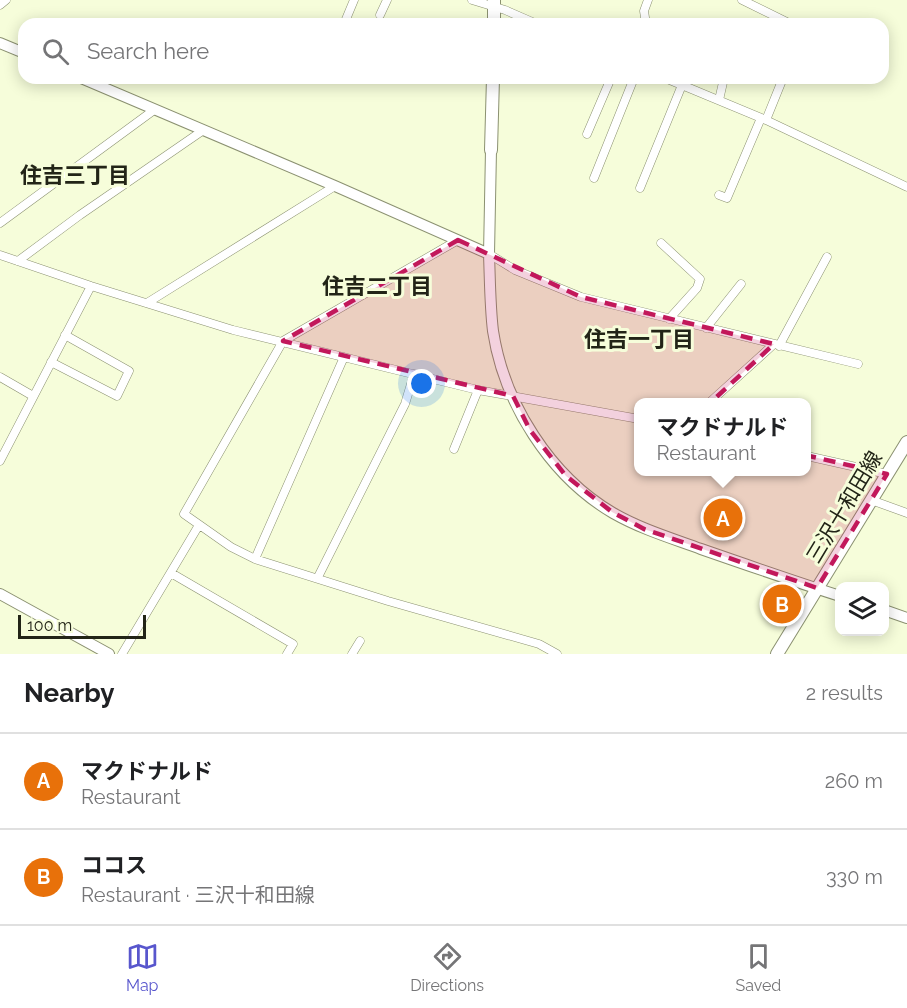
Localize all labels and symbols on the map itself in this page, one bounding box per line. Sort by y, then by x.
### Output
district label: 住吉三丁目 [20,162,130,188]
district label: 住吉二丁目 [322,273,432,299]
district label: 住吉一丁目 [584,326,694,352]
your location [407,369,436,398]
street label: 三沢十和田線 [801,447,887,567]
pin: A [704,496,742,540]
pin: B [762,582,802,626]
scale bar [18,612,146,640]

